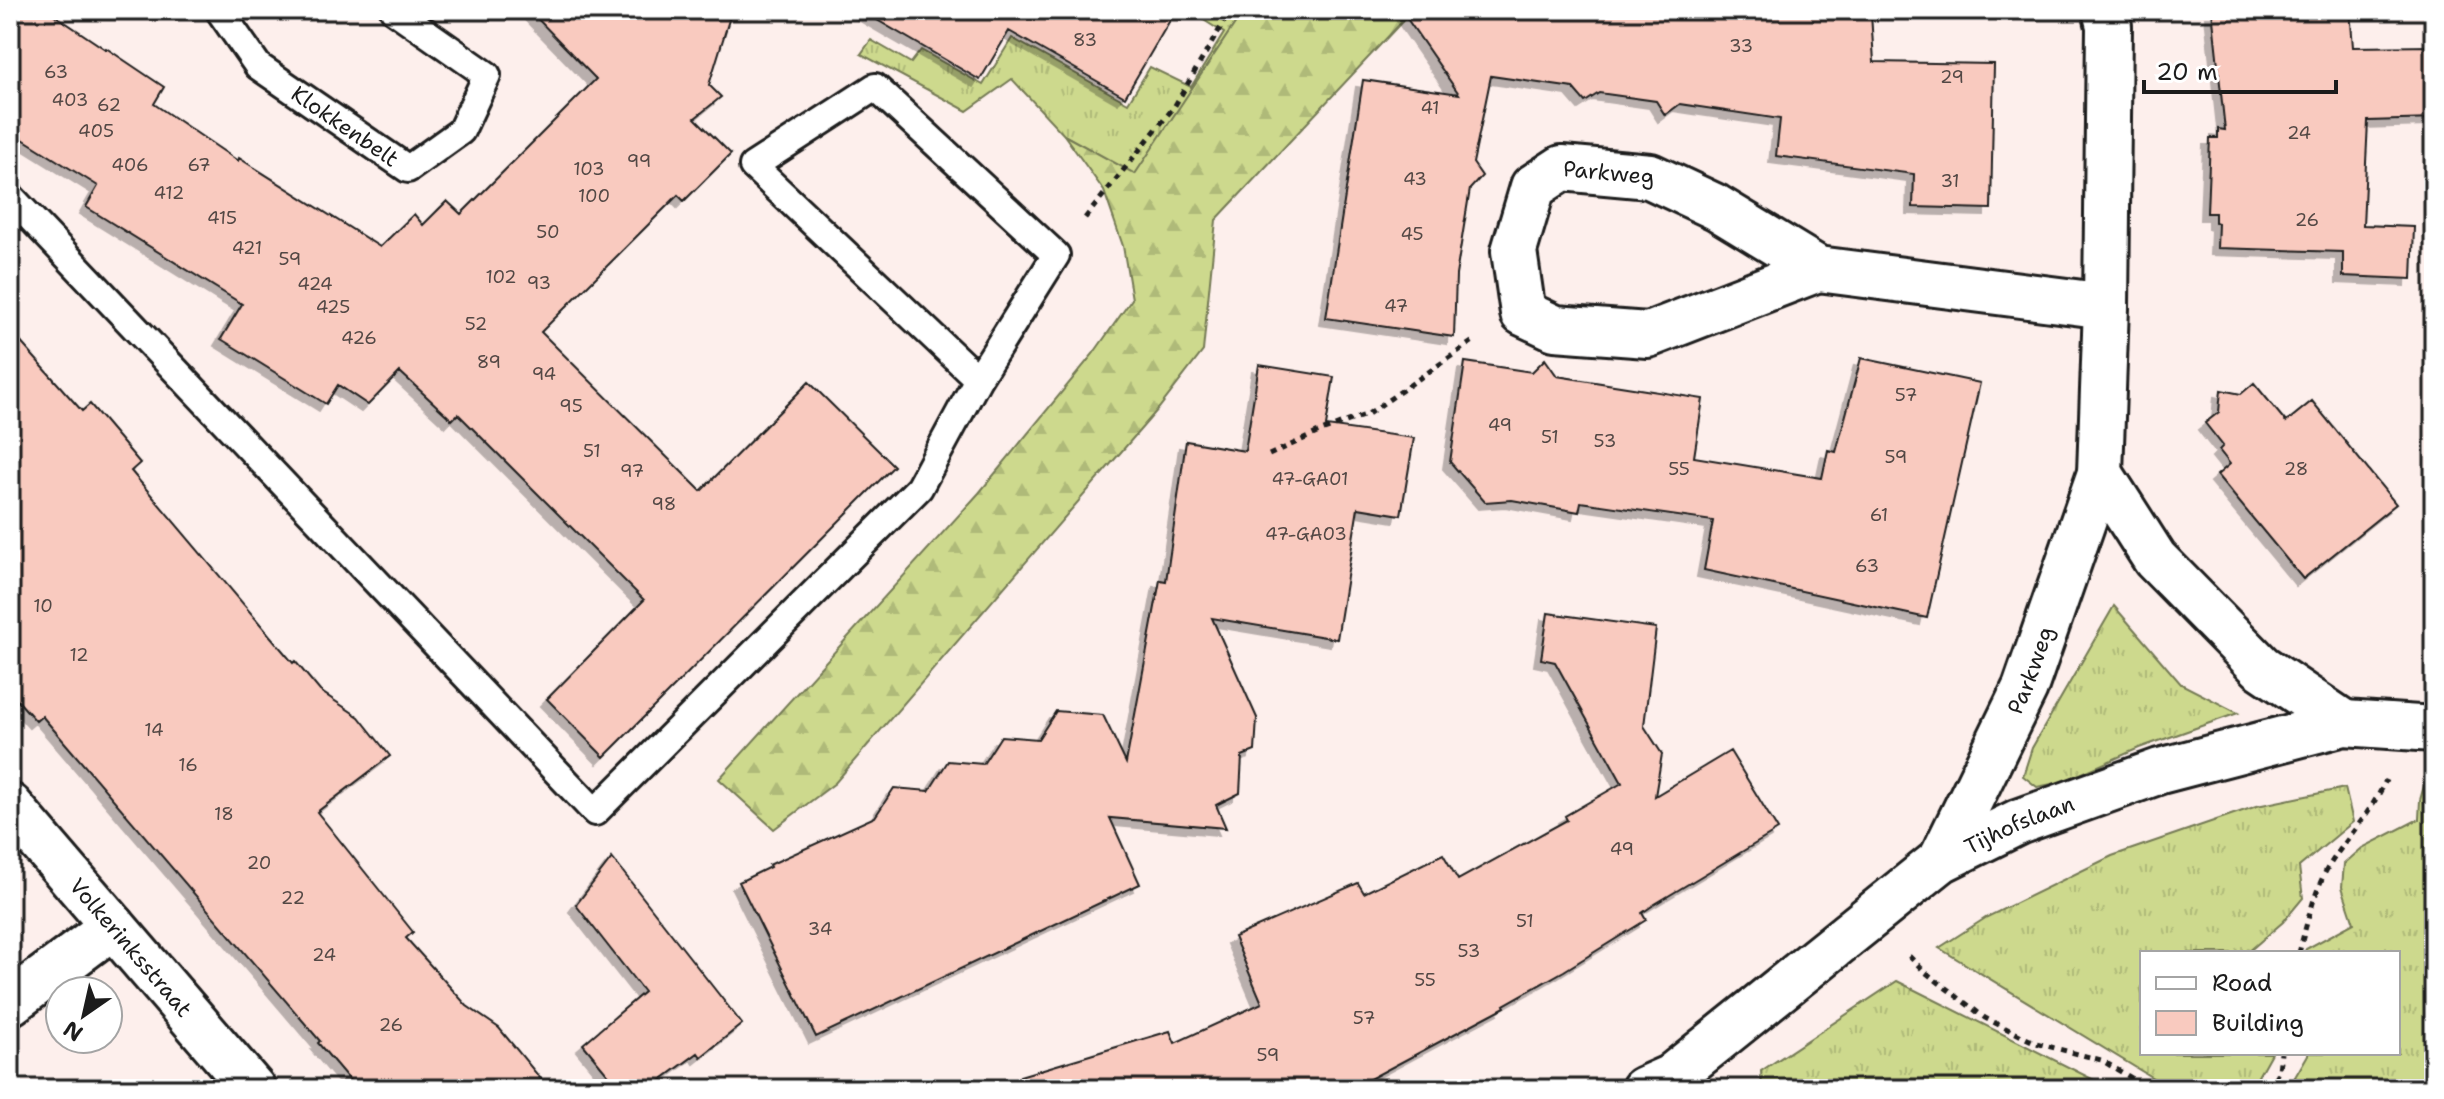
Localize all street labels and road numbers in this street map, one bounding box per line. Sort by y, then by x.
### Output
street label: Klokkenbelt [285,79,404,173]
street label: Parkweg [1562,154,1656,191]
street label: Parkweg [2000,623,2060,719]
street label: Tijhofslaan [1959,789,2078,861]
street label: Volkerinksstraat [63,872,199,1023]

